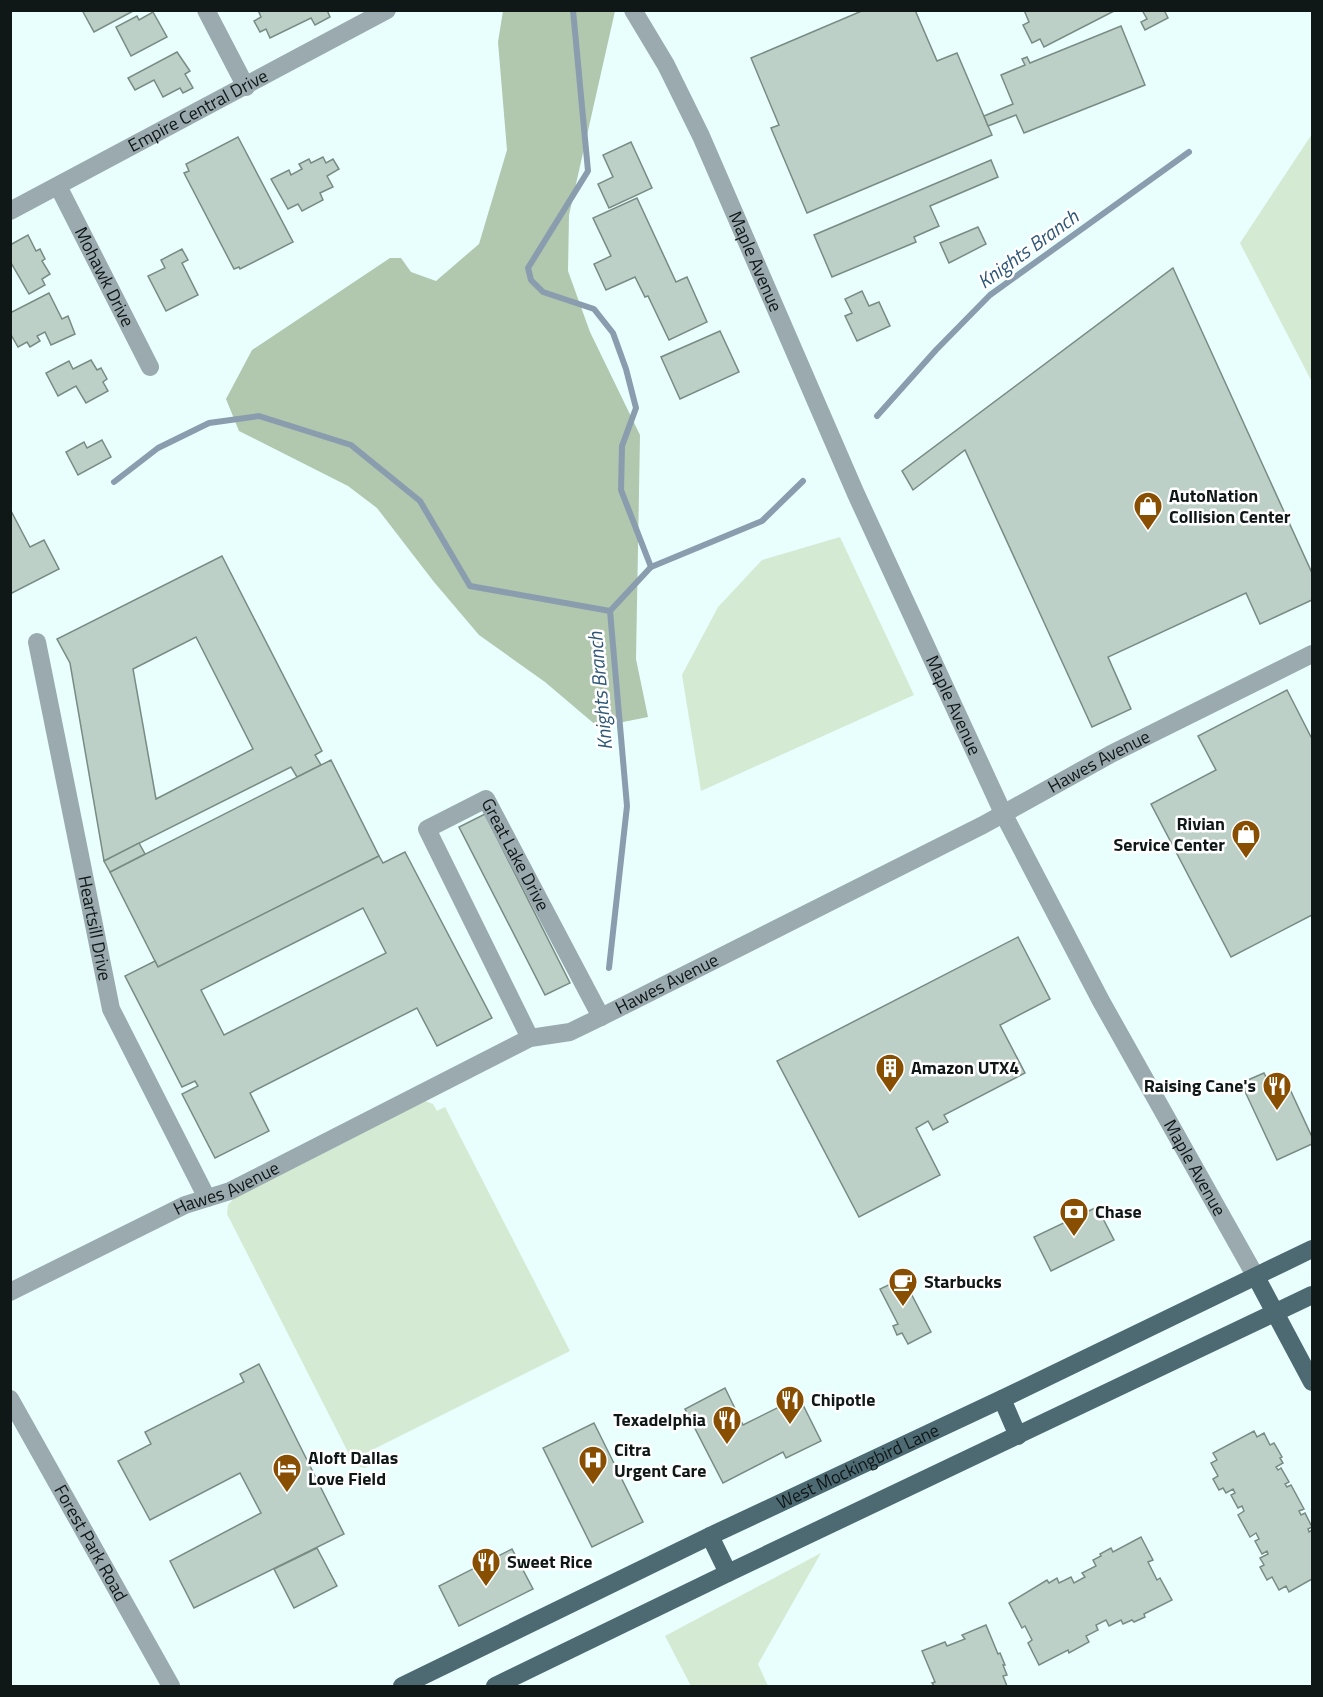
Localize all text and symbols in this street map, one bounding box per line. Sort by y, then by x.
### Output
street label: Empire Central Drive [123,62,272,159]
water label: Knights Branch [971,201,1086,296]
street label: Maple Avenue [722,207,789,316]
street label: Mohawk Drive [68,222,141,331]
place label: AutoNation Collision Center [1169,482,1291,530]
shop icon: AutoNation Collision Center [1132,490,1164,532]
water label: Knights Branch [579,630,620,752]
street label: Maple Avenue [919,651,988,759]
street label: Hawes Avenue [1043,723,1155,800]
street label: Great Lake Drive [475,793,557,915]
place label: Rivian Service Center [1113,810,1225,858]
shop icon: Rivian Service Center [1230,818,1262,860]
street label: Heartsill Drive [71,873,119,983]
street label: Hawes Avenue [610,946,723,1021]
building icon: Amazon UTX4 [874,1052,906,1094]
place label: Amazon UTX4 [911,1054,1019,1081]
restaurant icon: Raising Cane's [1261,1070,1293,1112]
place label: Raising Cane's [1144,1072,1256,1099]
street label: Maple Avenue [1157,1114,1233,1221]
street label: Hawes Avenue [168,1154,284,1222]
bank icon: Chase [1058,1196,1090,1238]
place label: Chase [1095,1198,1142,1225]
cafe icon: Starbucks [887,1266,919,1308]
place label: Starbucks [924,1268,1002,1295]
restaurant icon: Chipotle [774,1384,806,1426]
place label: Chipotle [811,1386,875,1413]
restaurant icon: Texadelphia [711,1404,743,1446]
place label: Texadelphia [613,1406,706,1433]
street label: West Mockingbird Lane [772,1416,943,1516]
place label: Citra Urgent Care [614,1436,706,1484]
place label: Aloft Dallas Love Field [308,1444,398,1492]
hospital icon: Citra Urgent Care [577,1444,609,1486]
hotel icon: Aloft Dallas Love Field [271,1452,303,1494]
street label: Forest Park Road [48,1479,135,1606]
restaurant icon: Sweet Rice [470,1546,502,1588]
place label: Sweet Rice [507,1548,592,1575]

